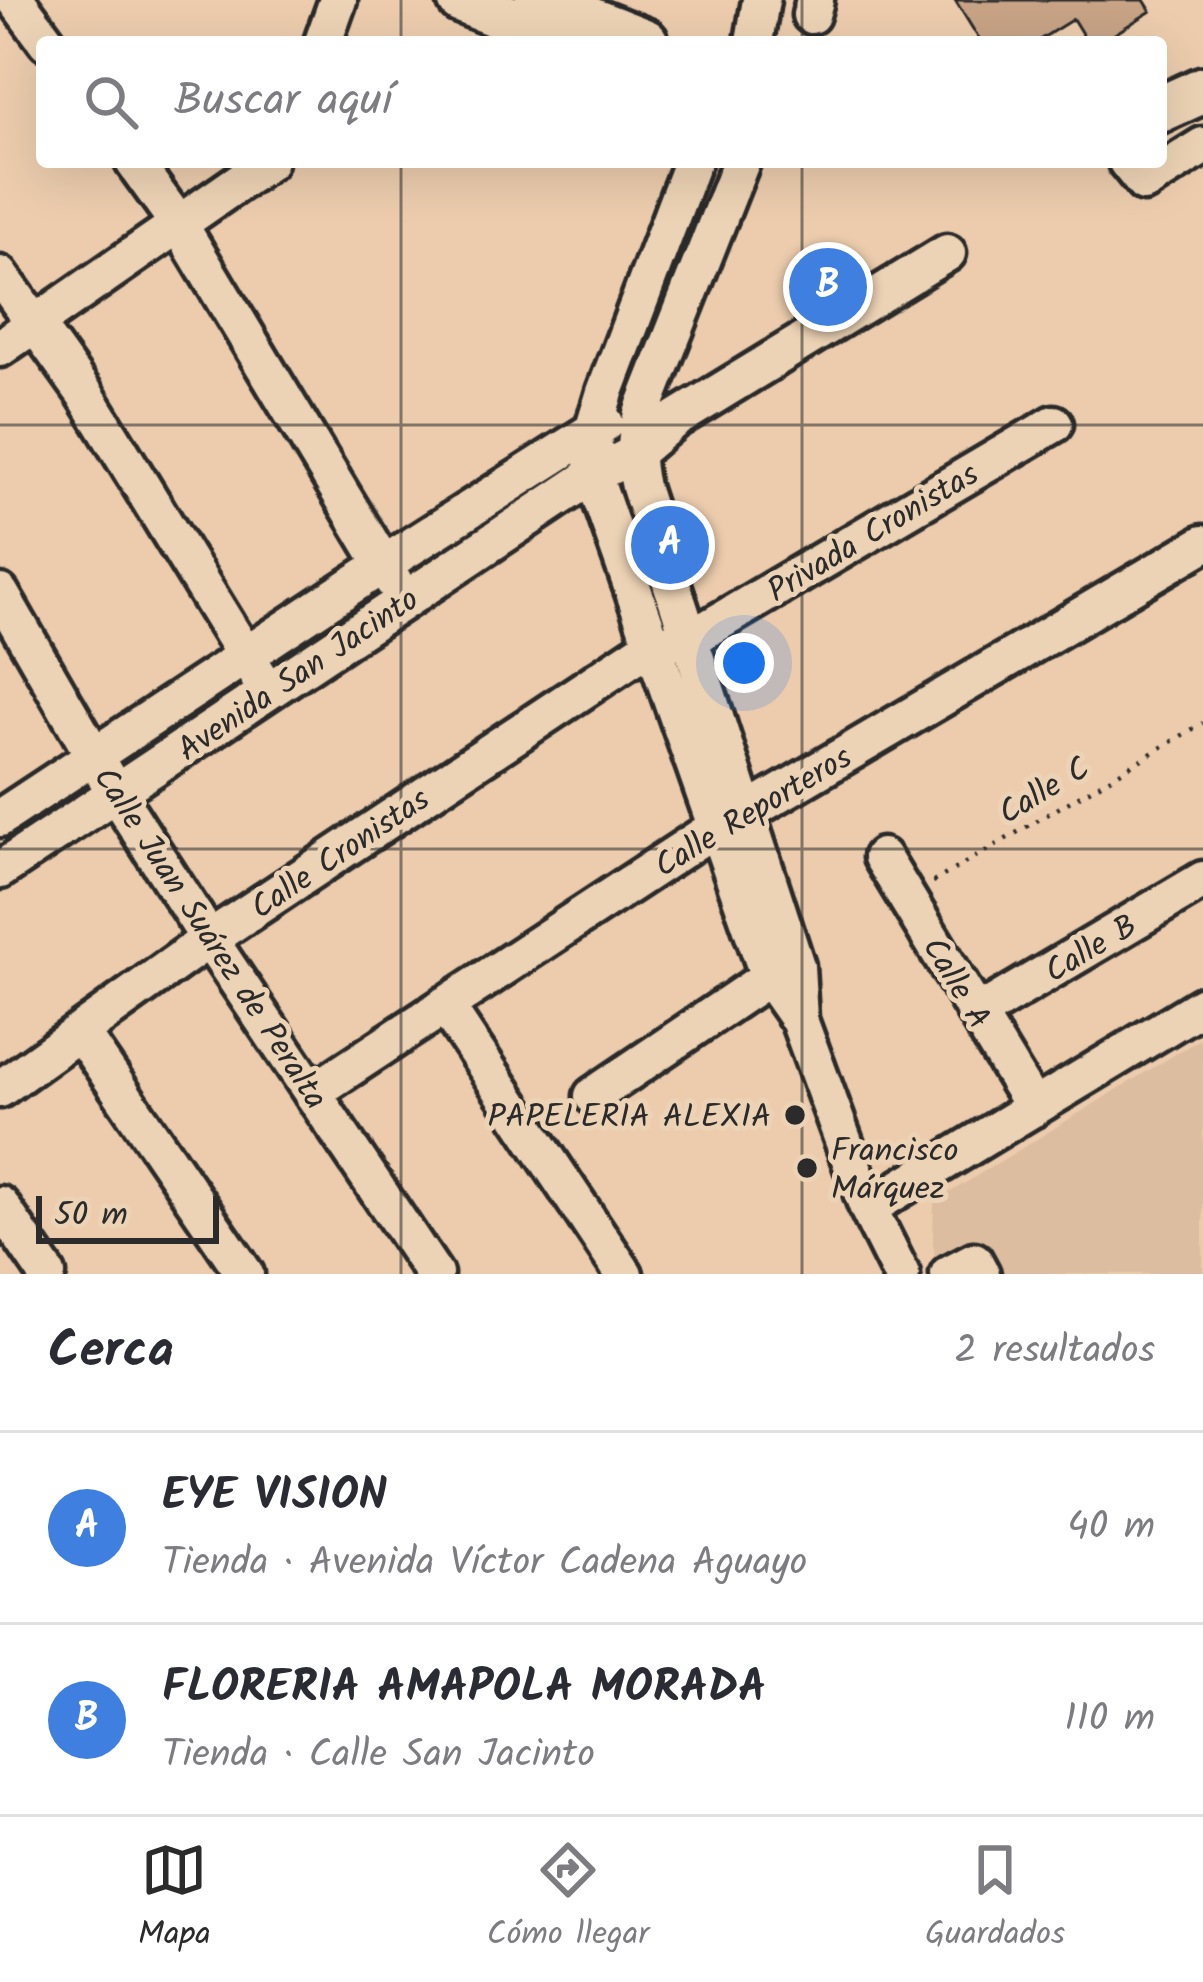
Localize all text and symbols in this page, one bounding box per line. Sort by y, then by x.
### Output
search box [36,36,1167,168]
text: Buscar aquí [174,66,392,138]
icon: search [78,69,144,135]
pin: B [789,242,867,332]
street label: Privada Cronistas [758,450,990,618]
pin: A [631,500,709,590]
street label: Avenida San Jacinto [167,575,431,777]
your location [714,633,774,693]
street label: Calle Reporteros [645,733,863,893]
street label: Calle C [989,744,1101,840]
street label: Calle Juan Suárez de Peralta [78,757,340,1121]
street label: Calle Cronistas [240,775,442,935]
street label: Calle B [1035,901,1149,999]
street label: Calle A [907,927,1003,1040]
place label: PAPELERIA ALEXIA [487,1092,771,1145]
marker: PAPELERIA ALEXIA [782,1102,808,1128]
place label: Francisco Márquez [831,1126,958,1217]
marker: Francisco Márquez [794,1155,820,1181]
scale bar [36,1190,219,1243]
text: 50 m [54,1190,128,1243]
text: Cerca [48,1312,174,1393]
text: 2 resultados [954,1321,1155,1383]
text: EYE VISION [162,1461,387,1533]
text: A [75,1497,99,1559]
text: 40 m [1067,1497,1155,1559]
text: Tienda · Avenida Víctor Cadena Aguayo [162,1533,807,1595]
text: FLORERIA AMAPOLA MORADA [162,1653,766,1725]
text: B [75,1689,99,1751]
text: 110 m [1064,1689,1155,1751]
text: Tienda · Calle San Jacinto [162,1725,595,1787]
tab: Mapa [138,1837,211,1962]
tab: Cómo llegar [487,1837,649,1962]
tab: Guardados [925,1837,1065,1962]

